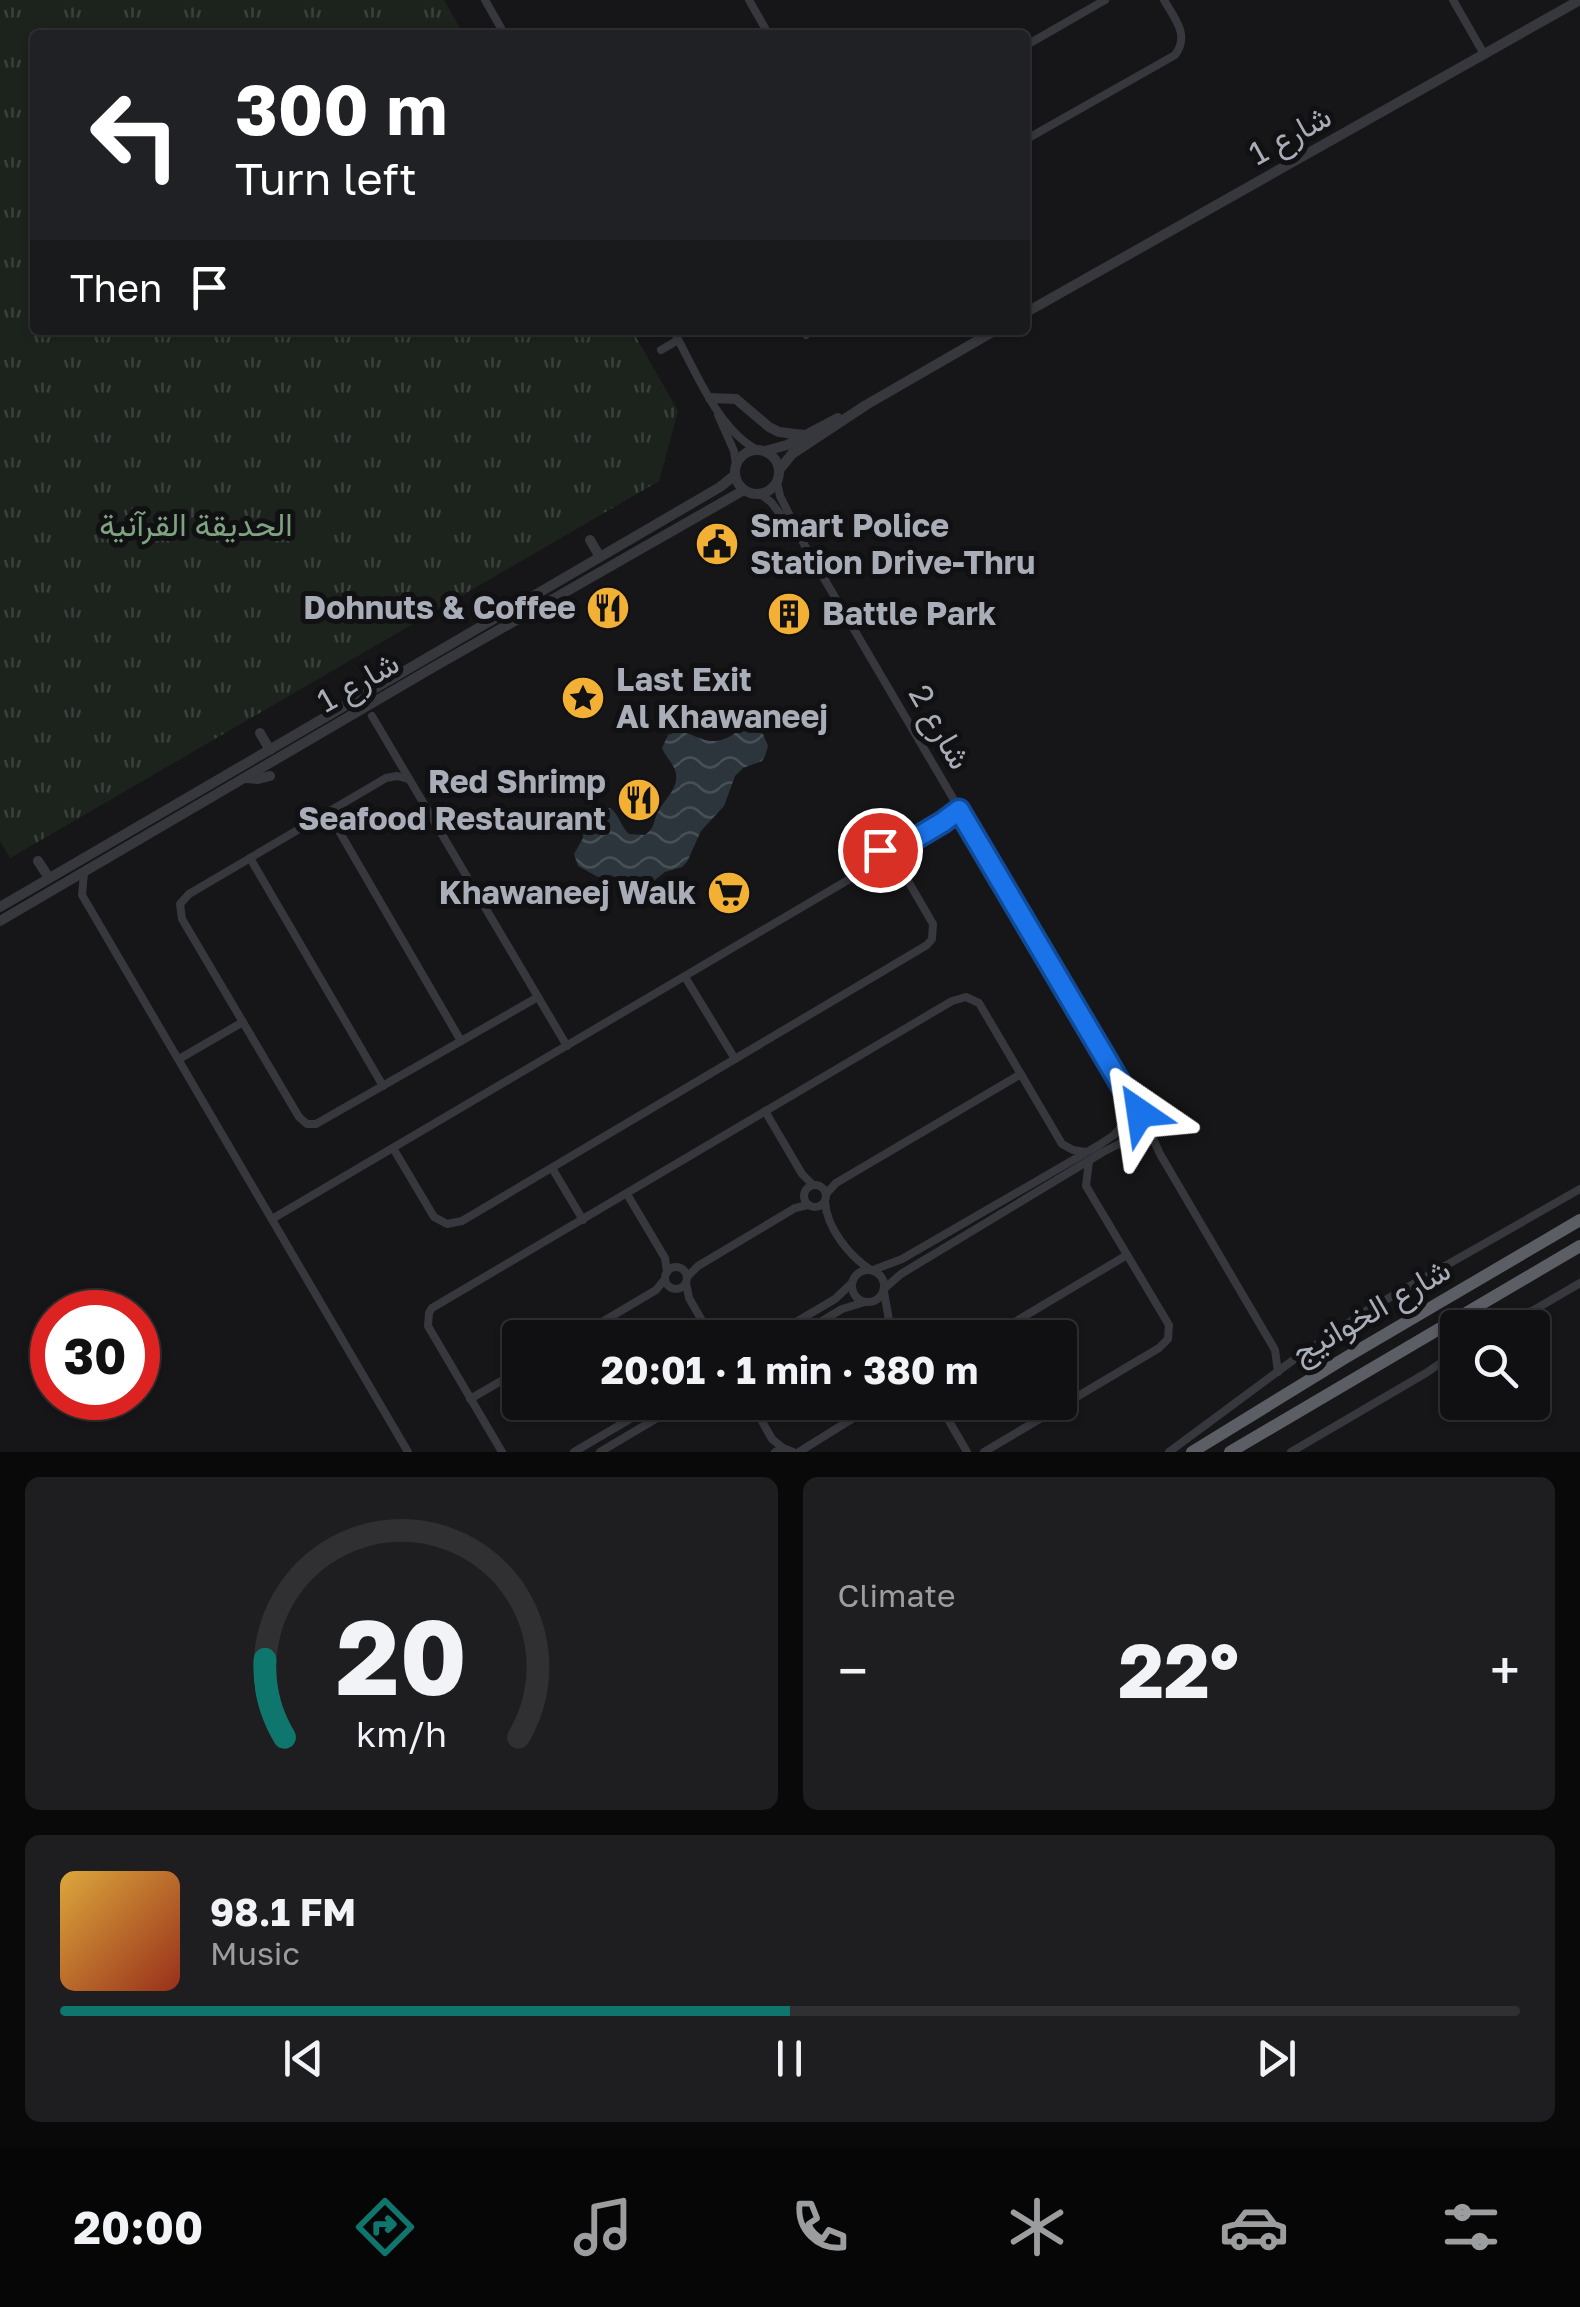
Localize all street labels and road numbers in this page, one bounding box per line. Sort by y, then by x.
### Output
street label: شارع 1 [1242,96,1339,176]
street label: شارع 1 [310,643,407,723]
street label: شارع 2 [898,678,980,777]
street label: شارع الخوانيج [1284,1249,1459,1374]

